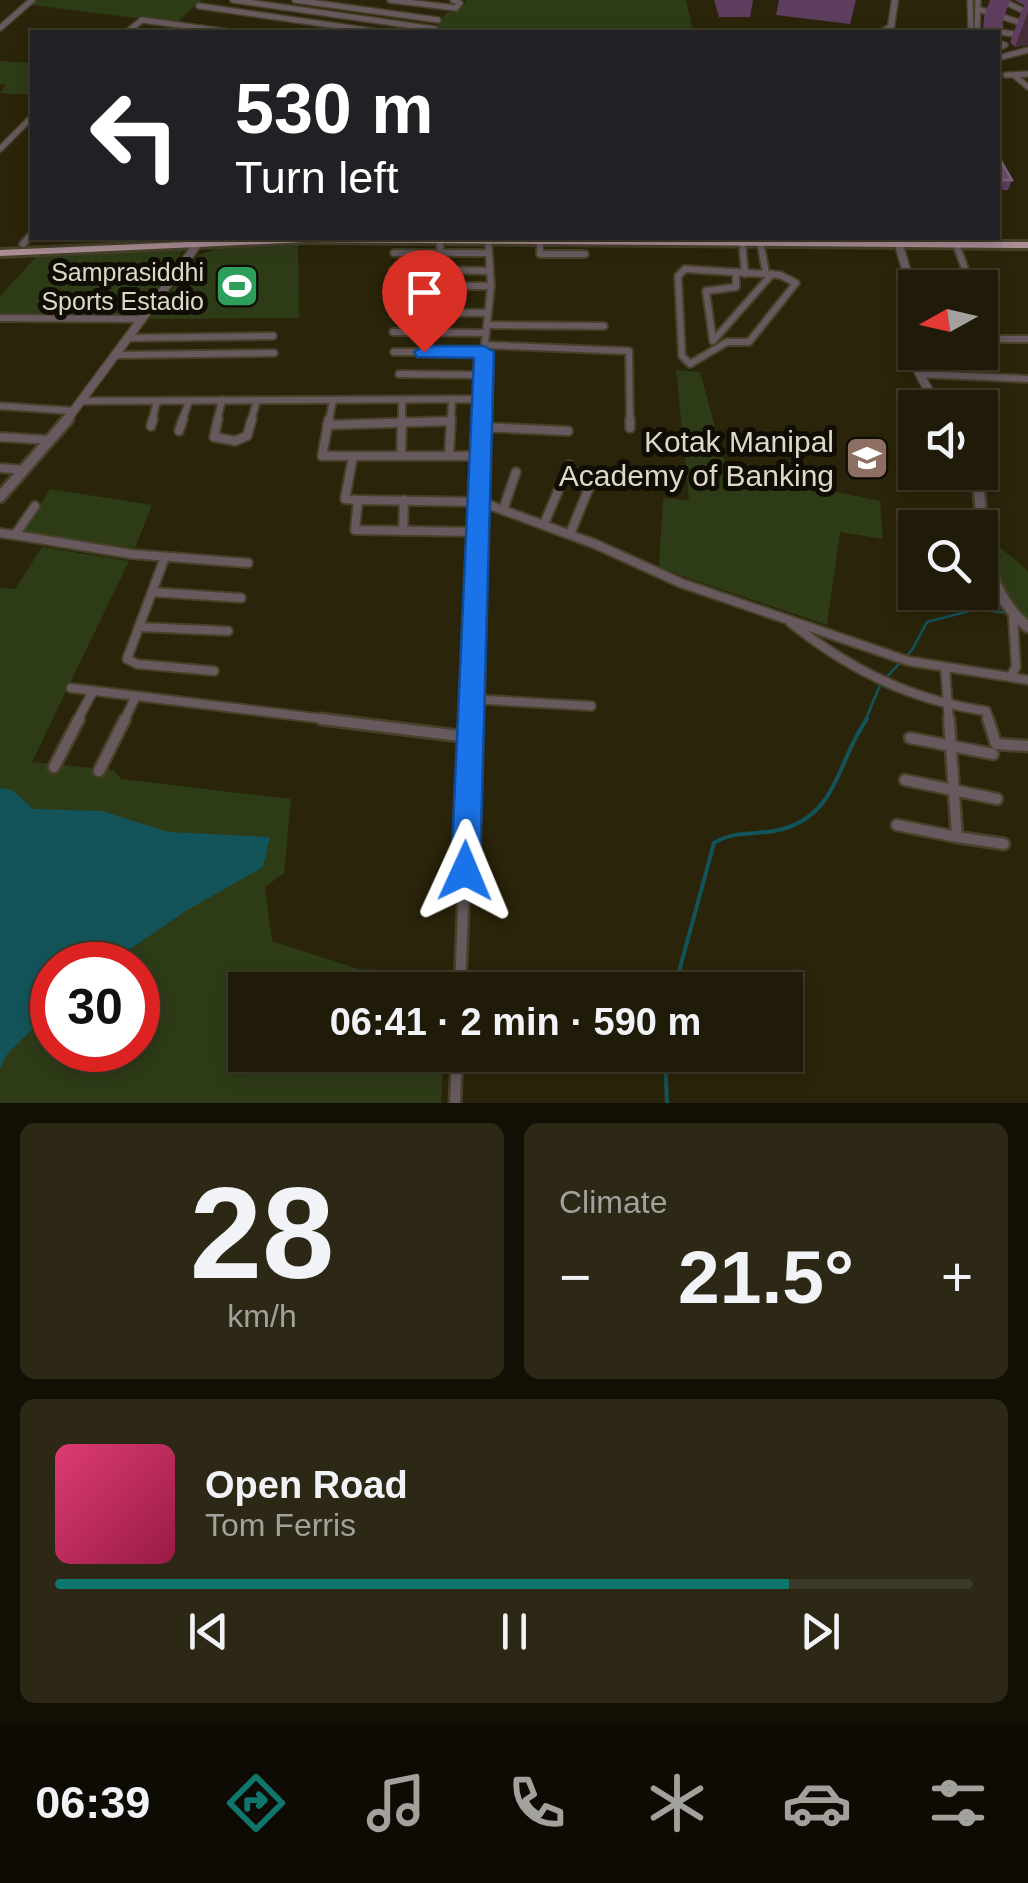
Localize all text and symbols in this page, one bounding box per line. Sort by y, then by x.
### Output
icon: left [70,70,200,200]
text: 530 m [235,70,433,148]
text: Turn left [235,152,398,203]
pin [382,250,467,353]
place label: Samprasiddhi Sports Estadio [41,258,204,315]
sports icon: Samprasiddhi Sports Estadio [214,263,260,309]
icon: arrive [397,265,452,320]
north arrow [898,270,998,370]
map controls [898,270,998,610]
button: sound [898,390,998,490]
place label: Kotak Manipal Academy of Banking [559,425,834,492]
school or university icon: Kotak Manipal Academy of Banking [844,435,890,481]
button: search [898,510,998,610]
position arrow [413,819,517,923]
speed limit sign: 30 [30,942,160,1072]
text: 06:41 · 2 min · 590 m [330,1001,701,1043]
text: 28 [190,1160,334,1306]
text: Climate [559,1184,667,1220]
text: 21.5° [678,1235,854,1319]
text: − [559,1246,591,1308]
text: + [941,1246,973,1308]
text: km/h [227,1298,297,1334]
text: Open Road [205,1464,408,1506]
text: Tom Ferris [205,1507,356,1543]
icon: previous [181,1604,236,1659]
icon: pause [487,1604,542,1659]
icon: next [793,1604,848,1659]
icon: directions [221,1768,291,1838]
icon: music [361,1768,431,1838]
icon: phone [502,1768,572,1838]
icon: climate [642,1768,712,1838]
icon: car [782,1768,852,1838]
icon: filters [923,1768,993,1838]
text: 06:39 [35,1777,150,1828]

